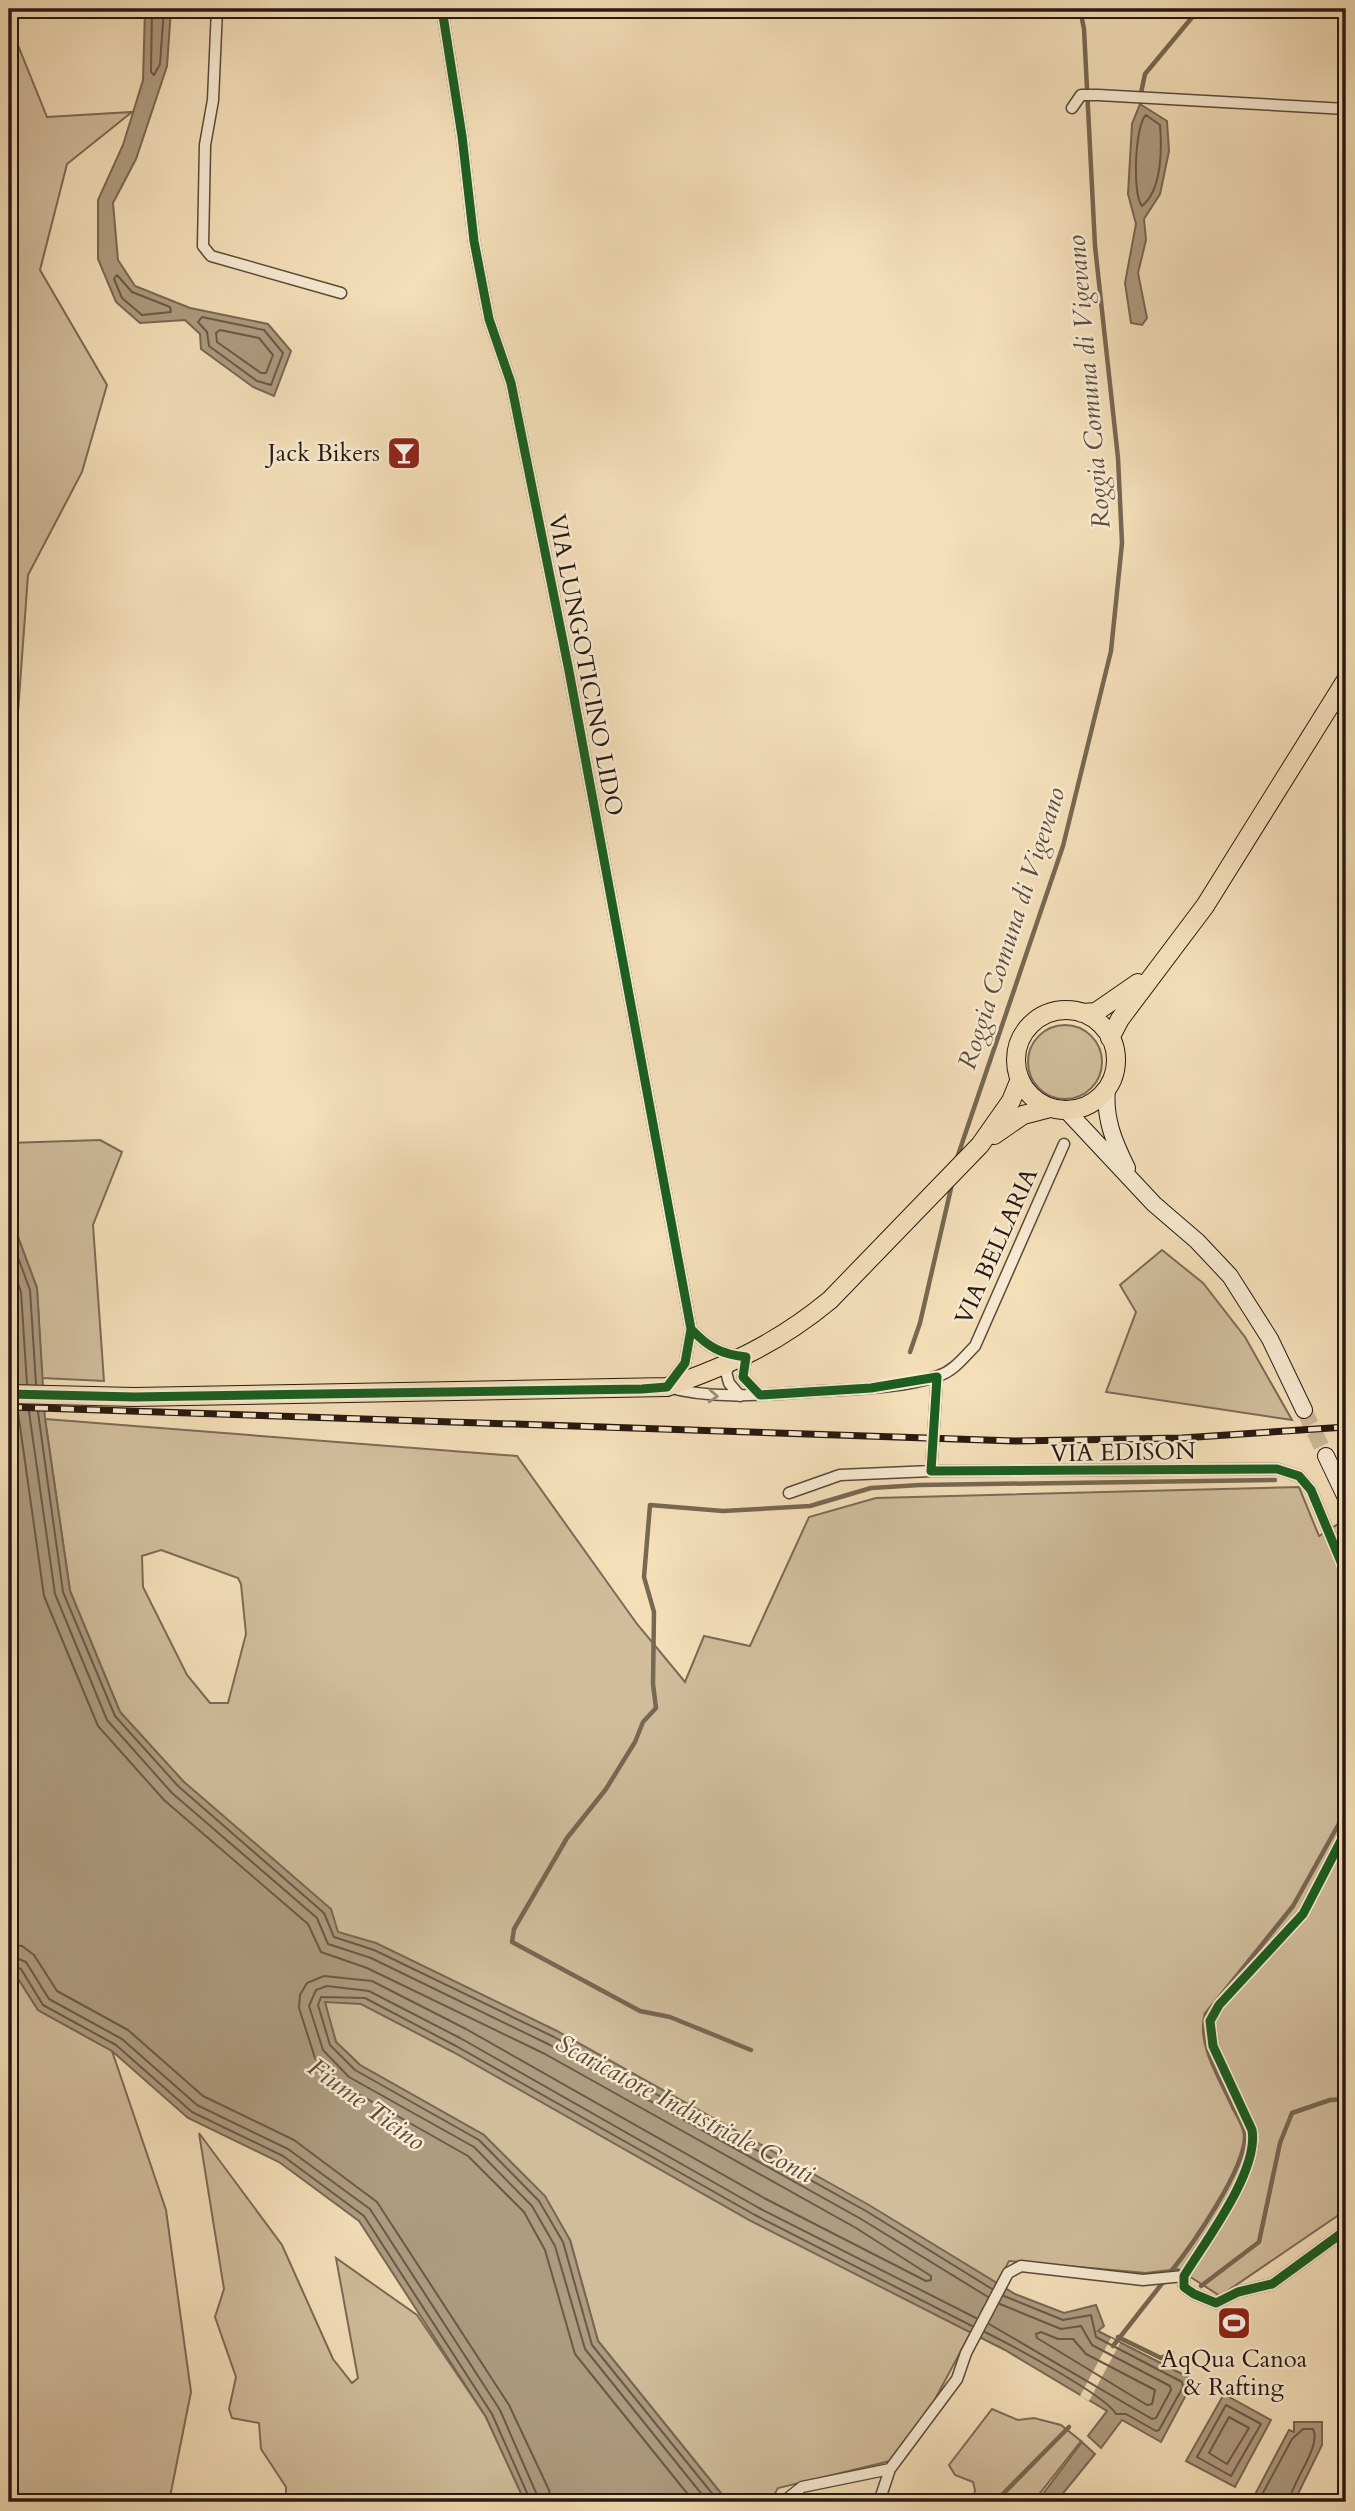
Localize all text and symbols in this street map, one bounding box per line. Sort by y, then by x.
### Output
water label: Roggia Comuna di Vigevano [1058,234,1119,530]
bar icon: Jack Bikers [385,434,423,472]
place label: Jack Bikers [265,437,380,470]
street label: VIA LUNGOTICINO LIDO [540,511,631,819]
water label: Roggia Comuna di Vigevano [949,783,1074,1074]
street label: VIA BELLARIA [947,1162,1046,1330]
one-way arrow [708,1388,719,1403]
street label: VIA EDISON [1050,1435,1196,1470]
water label: Scaricatore Industriale Conti [550,2026,821,2192]
water label: Fiume Ticino [301,2050,432,2159]
sports icon: AqQua Canoa & Rafting [1215,2304,1253,2342]
place label: AqQua Canoa & Rafting [1161,2343,1308,2404]

